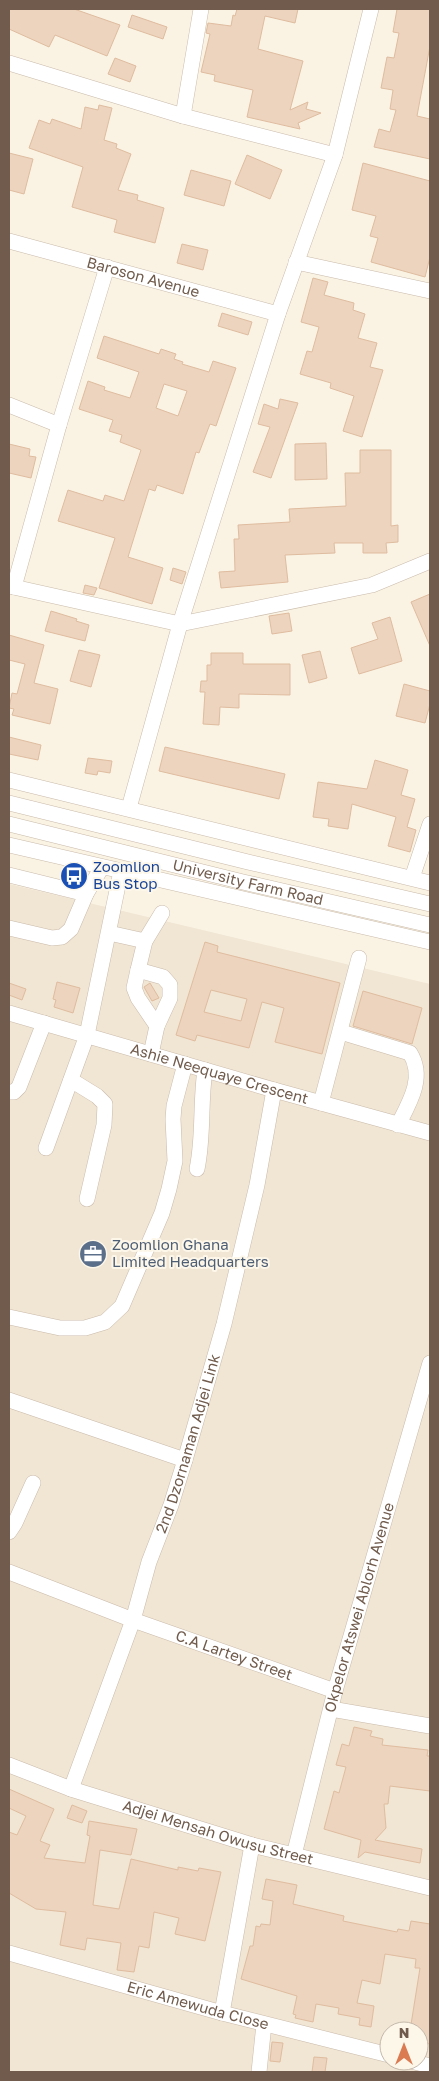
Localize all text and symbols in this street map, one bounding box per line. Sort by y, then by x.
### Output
street label: Baroson Avenue [85,253,202,300]
street label: University Farm Road [171,855,325,908]
place label: Zoomlion Bus Stop [93,857,160,892]
bus stop icon: Zoomlion Bus Stop [59,861,89,891]
street label: Ashie Neequaye Crescent [129,1039,310,1107]
place label: Zoomlion Ghana Limited Headquarters [112,1235,269,1270]
office icon: Zoomlion Ghana Limited Headquarters [78,1239,108,1269]
street label: 2nd Dzornaman Adjei Link [151,1351,223,1535]
street label: Okpelor Atswei Ablorh Avenue [320,1500,397,1714]
street label: C.A Lartey Street [173,1626,295,1683]
street label: Adjei Mensah Owusu Street [121,1796,315,1868]
street label: Eric Amewuda Close [125,1977,271,2032]
north arrow [379,2021,429,2071]
text: N [399,2024,409,2041]

